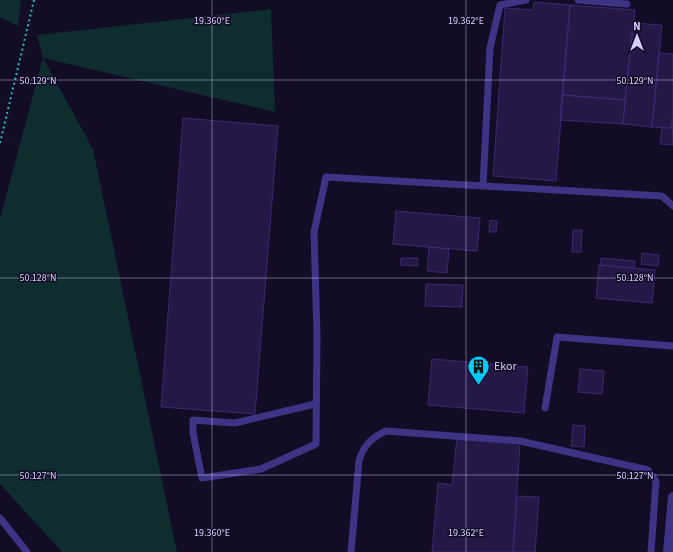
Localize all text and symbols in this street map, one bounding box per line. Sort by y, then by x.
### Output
text: 19.360°E [194,14,230,28]
text: 19.362°E [448,14,484,28]
north arrow [617,16,657,56]
text: N [633,19,641,34]
text: 50.129°N [19,74,57,88]
text: 50.129°N [616,74,654,88]
text: 50.128°N [19,271,57,285]
text: 50.128°N [616,271,654,285]
building icon: Ekor [465,353,491,386]
place label: Ekor [494,358,518,375]
text: 50.127°N [19,469,57,483]
text: 50.127°N [616,469,654,483]
text: 19.360°E [194,526,230,540]
text: 19.362°E [448,526,484,540]

